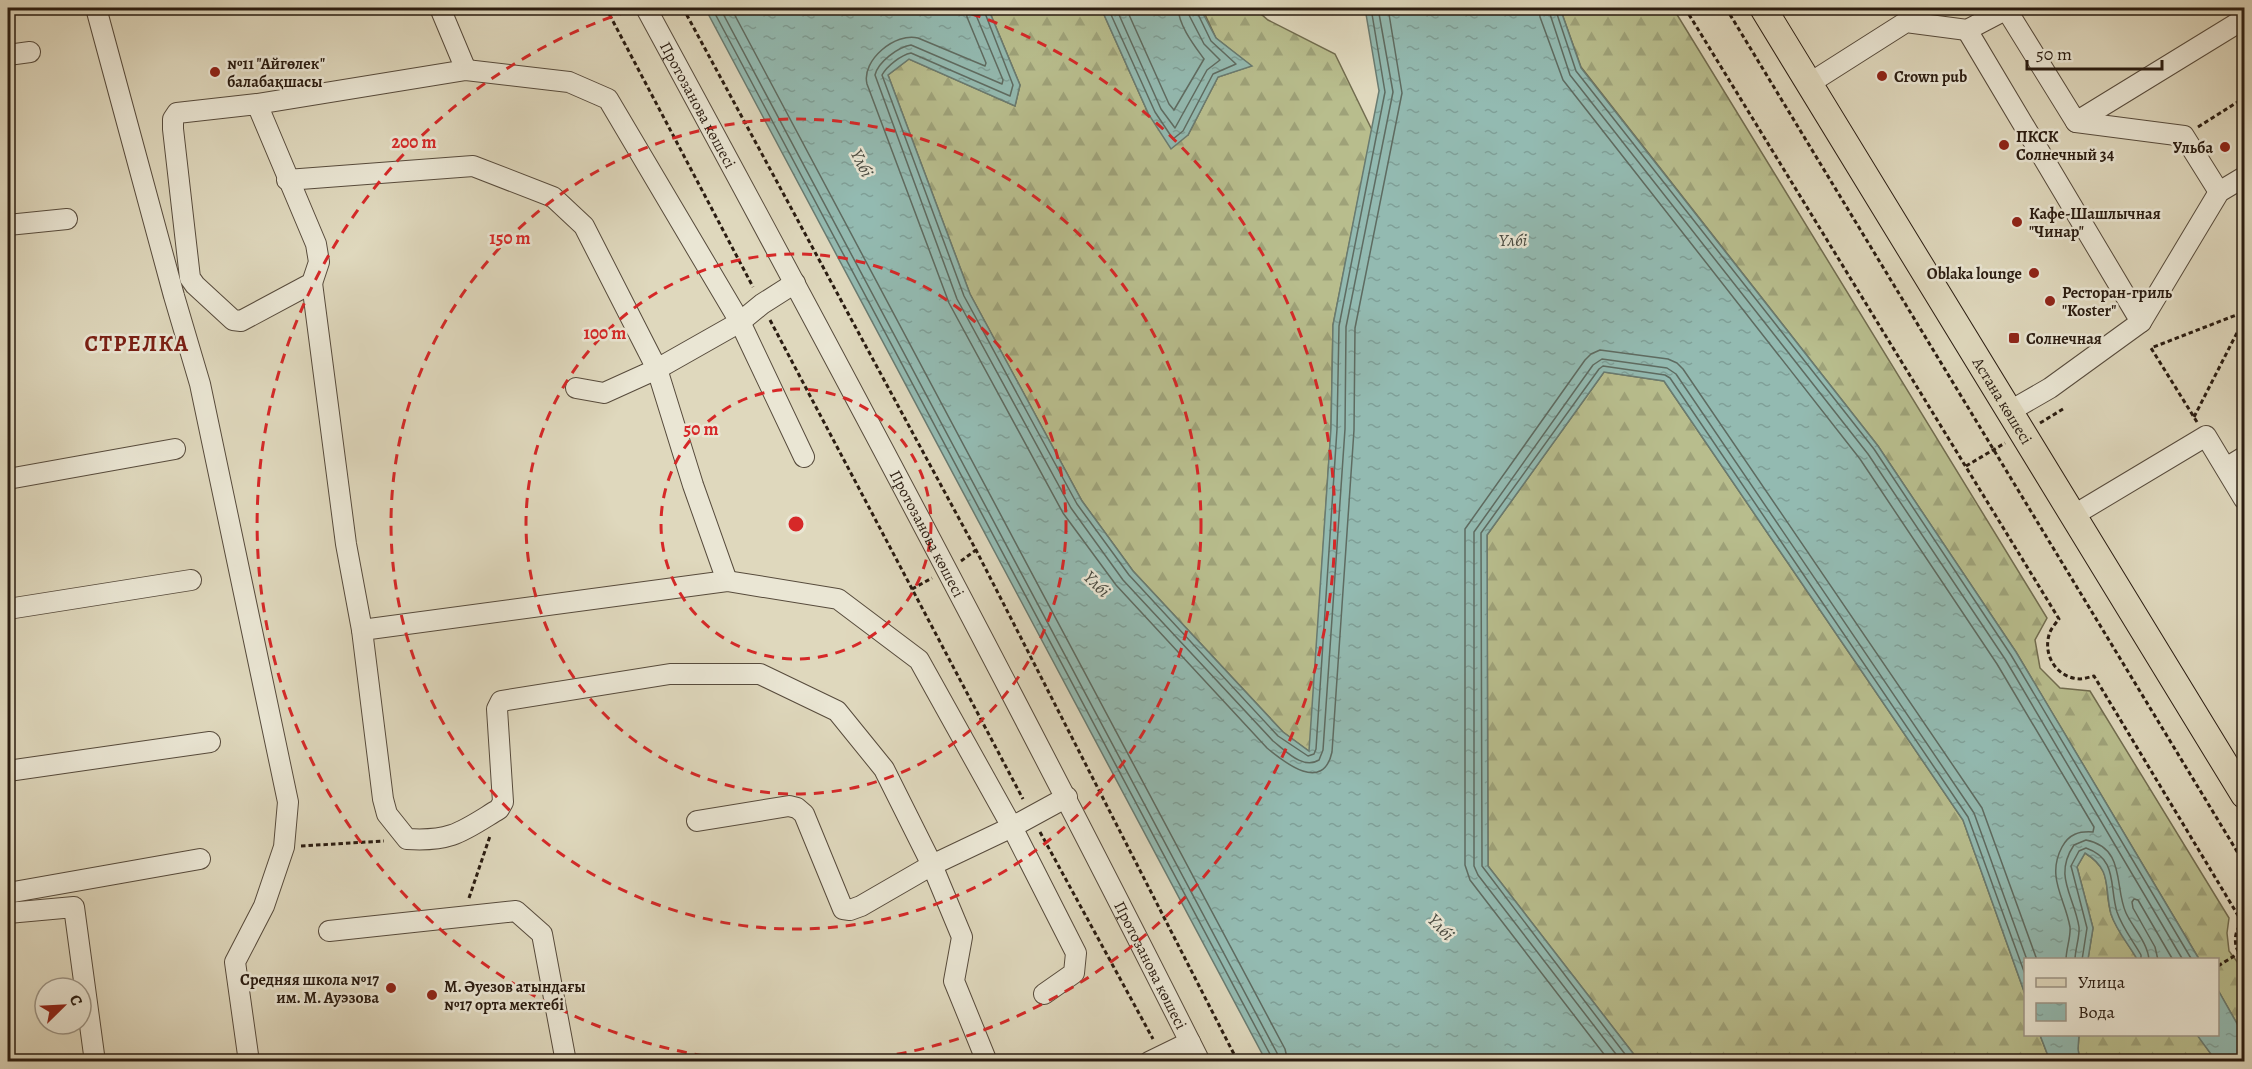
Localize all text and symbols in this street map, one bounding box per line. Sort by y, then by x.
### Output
scale bar [2027,33,2162,71]
street label: Протозанова көшесі [654,38,741,172]
text: 50 m [2036,42,2072,66]
place label: №11 "Айгөлек" балабақшасы [227,53,325,93]
marker: №11 "Айгөлек" балабақшасы [208,65,222,79]
place label: Crown pub [1894,66,1967,88]
marker: Crown pub [1875,69,1889,83]
place label: ПКСК Солнечный 34 [2016,126,2115,166]
text: 200 m [391,130,437,154]
place label: Ульба [2173,137,2213,159]
marker: ПКСК Солнечный 34 [1997,138,2011,152]
marker: Ульба [2218,140,2232,154]
water label: Үлбі [845,145,879,181]
place label: Кафе-Шашлычная "Чинар" [2029,203,2161,243]
marker: Кафе-Шашлычная "Чинар" [2010,215,2024,229]
text: 150 m [489,226,531,250]
water label: Үлбі [1499,228,1528,252]
place label: Oblaka lounge [1927,263,2022,285]
marker: Oblaka lounge [2027,266,2041,280]
place label: Ресторан-гриль "Koster" [2062,282,2173,322]
marker: Ресторан-гриль "Koster" [2043,294,2057,308]
text: 100 m [584,321,626,345]
place label: Солнечная [2026,328,2102,350]
district label: СТРЕЛКА [84,329,190,359]
marker: Солнечная [2007,331,2021,345]
street label: Астана көшесі [1966,352,2037,449]
text: 50 m [684,417,718,441]
street label: Протозанова көшесі [884,466,969,601]
centre of rings [786,514,806,534]
water label: Үлбі [1078,565,1116,603]
street label: Протозанова көшесі [1108,897,1192,1033]
water label: Үлбі [1422,908,1460,946]
legend [2024,958,2219,1036]
place label: Средняя школа №17 им. М. Ауэзова [240,969,379,1009]
text: Улица [2078,970,2126,994]
north arrow [33,976,93,1036]
place label: М. Әуезов атындағы №17 орта мектебі [444,976,586,1016]
marker: Средняя школа №17 им. М. Ауэзова [384,981,398,995]
marker: М. Әуезов атындағы №17 орта мектебі [425,988,439,1002]
text: С [64,991,88,1009]
text: Вода [2078,1000,2116,1024]

